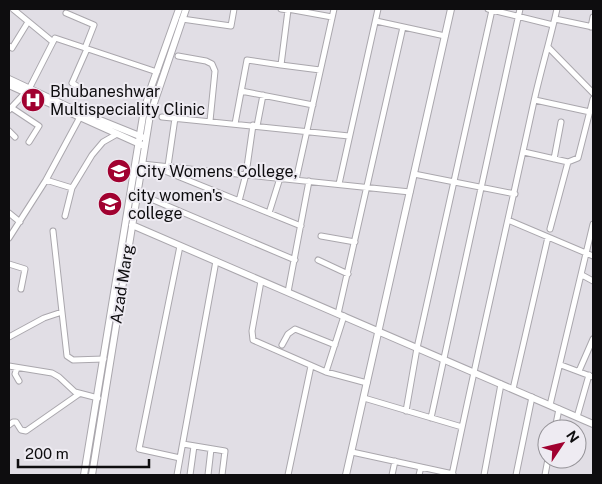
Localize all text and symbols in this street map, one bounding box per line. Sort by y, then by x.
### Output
place label: Bhubaneshwar Multispeciality Clinic [50,82,205,119]
hospital icon: Bhubaneshwar Multispeciality Clinic [20,87,46,113]
school or university icon: City Womens College, [106,158,132,184]
place label: City Womens College, [136,162,298,181]
place label: city women's college [128,186,223,223]
school or university icon: city women's college [97,191,123,217]
street label: Azad Marg [106,243,138,325]
north arrow [537,419,587,469]
text: N [563,427,582,446]
scale bar [18,436,149,468]
text: 200 m [25,445,69,462]

